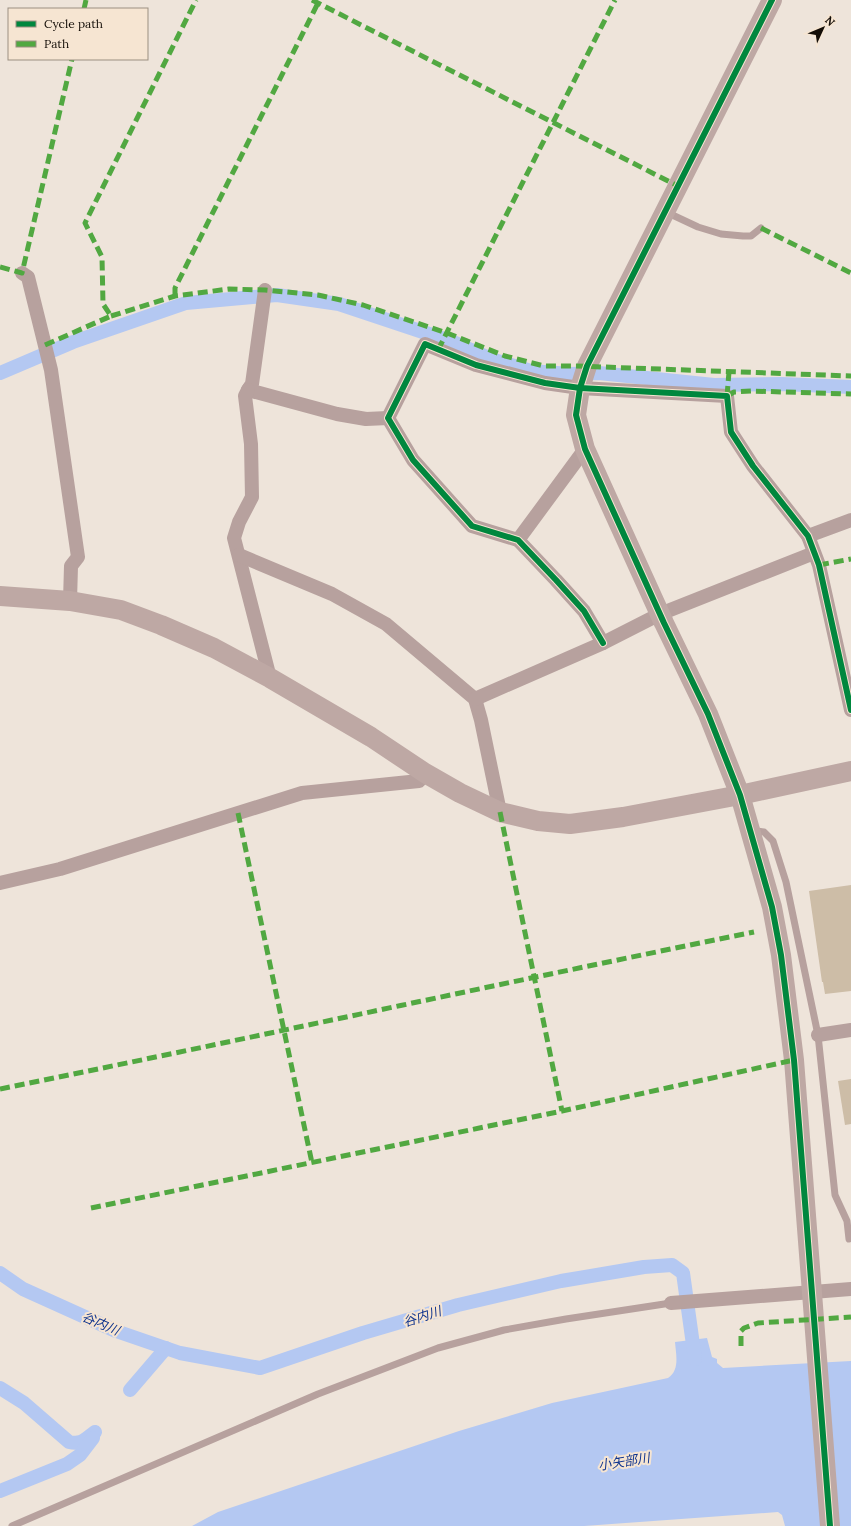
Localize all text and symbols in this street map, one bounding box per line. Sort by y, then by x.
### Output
legend [8,8,148,60]
north arrow [803,8,843,48]
text: N [822,13,839,29]
text: Cycle path [44,16,103,31]
text: Path [44,36,69,51]
water label: 谷内川 [401,1302,445,1331]
water label: 谷内川 [80,1308,124,1340]
water label: 小矢部川 [597,1449,653,1474]

